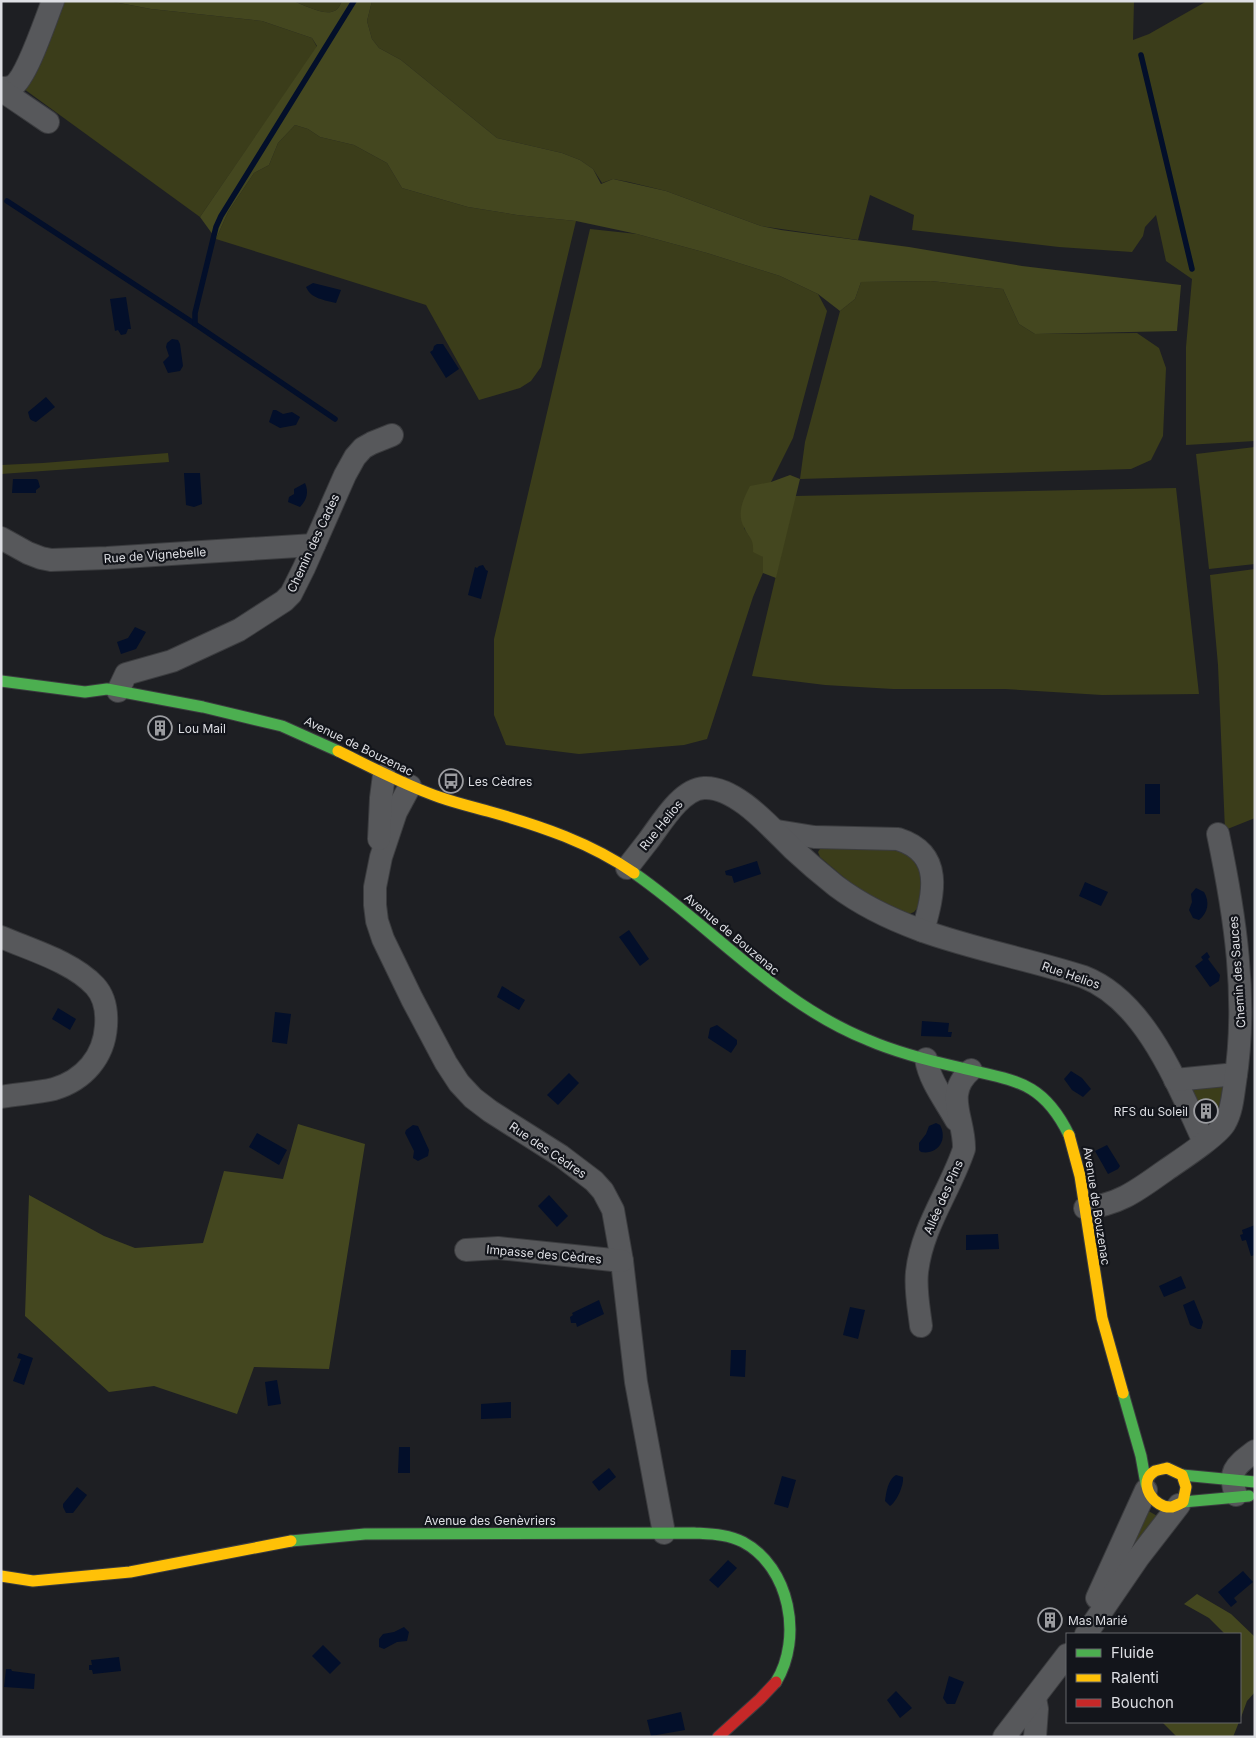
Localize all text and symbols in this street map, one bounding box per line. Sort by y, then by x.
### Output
street label: Chemin des Cades [284,491,342,595]
street label: Rue de Vignebelle [103,544,207,566]
street label: Avenue de Bouzenac [302,713,416,779]
building icon: Lou Mail [147,715,173,741]
place label: Lou Mail [178,721,226,736]
bus stop icon: Les Cèdres [438,768,464,794]
place label: Les Cèdres [468,774,532,789]
street label: Rue Helios [636,797,686,853]
street label: Avenue de Bouzenac [681,890,783,978]
street label: Chemin des Sauces [1226,915,1248,1029]
street label: Rue Helios [1040,958,1102,992]
building icon: RFS du Soleil [1193,1098,1219,1124]
place label: RFS du Soleil [1114,1104,1188,1119]
street label: Rue des Cèdres [506,1119,590,1181]
street label: Avenue de Bouzenac [1080,1146,1114,1266]
street label: Allée des Pins [920,1158,966,1236]
street label: Impasse des Cèdres [486,1241,602,1267]
street label: Avenue des Genèvriers [424,1513,556,1528]
building icon: Mas Marié [1037,1607,1063,1633]
place label: Mas Marié [1068,1613,1127,1628]
legend [1066,1633,1241,1723]
text: Fluide [1111,1643,1154,1662]
text: Ralenti [1111,1668,1159,1687]
text: Bouchon [1111,1693,1174,1712]

